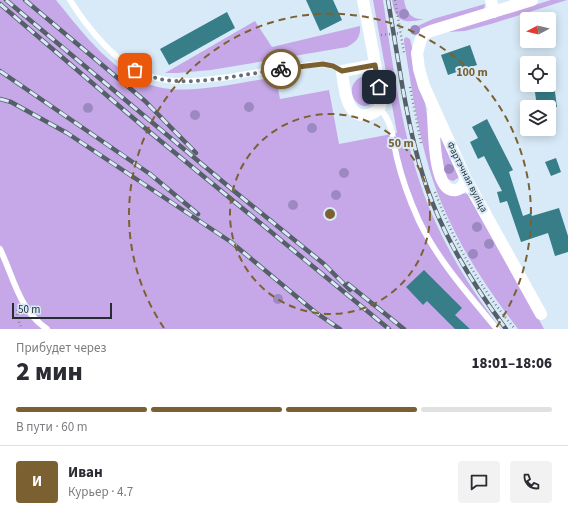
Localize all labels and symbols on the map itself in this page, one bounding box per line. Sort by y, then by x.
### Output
north arrow [520,12,556,48]
courier [261,49,301,89]
pin [118,53,152,87]
text: 100 m [456,64,488,81]
pin [362,70,396,104]
text: 50 m [388,135,414,152]
street label: Фартэчная вуліца [443,139,491,215]
centre of rings [323,207,337,221]
scale bar [12,301,112,320]

